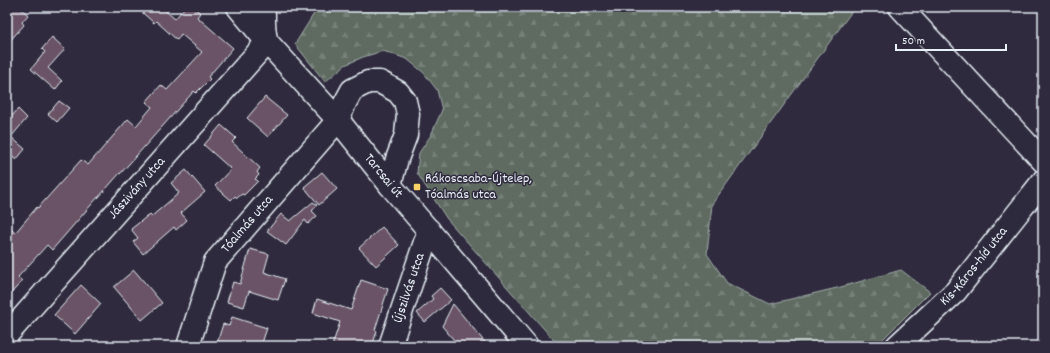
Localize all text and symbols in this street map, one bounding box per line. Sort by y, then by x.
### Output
scale bar [896,26,1006,52]
text: 50 m [902,33,925,50]
street label: Tarcsai út [359,150,407,203]
street label: Jászivány utca [104,152,171,224]
place label: Rákoscsaba-Újtelep, Tóalmás utca [425,169,532,205]
marker: Rákoscsaba-Újtelep, Tóalmás utca [412,182,422,192]
street label: Tóalmás utca [217,191,279,258]
street label: Kis-Káros-híd utca [936,222,1013,311]
street label: Újszilvás utca [388,250,431,326]

